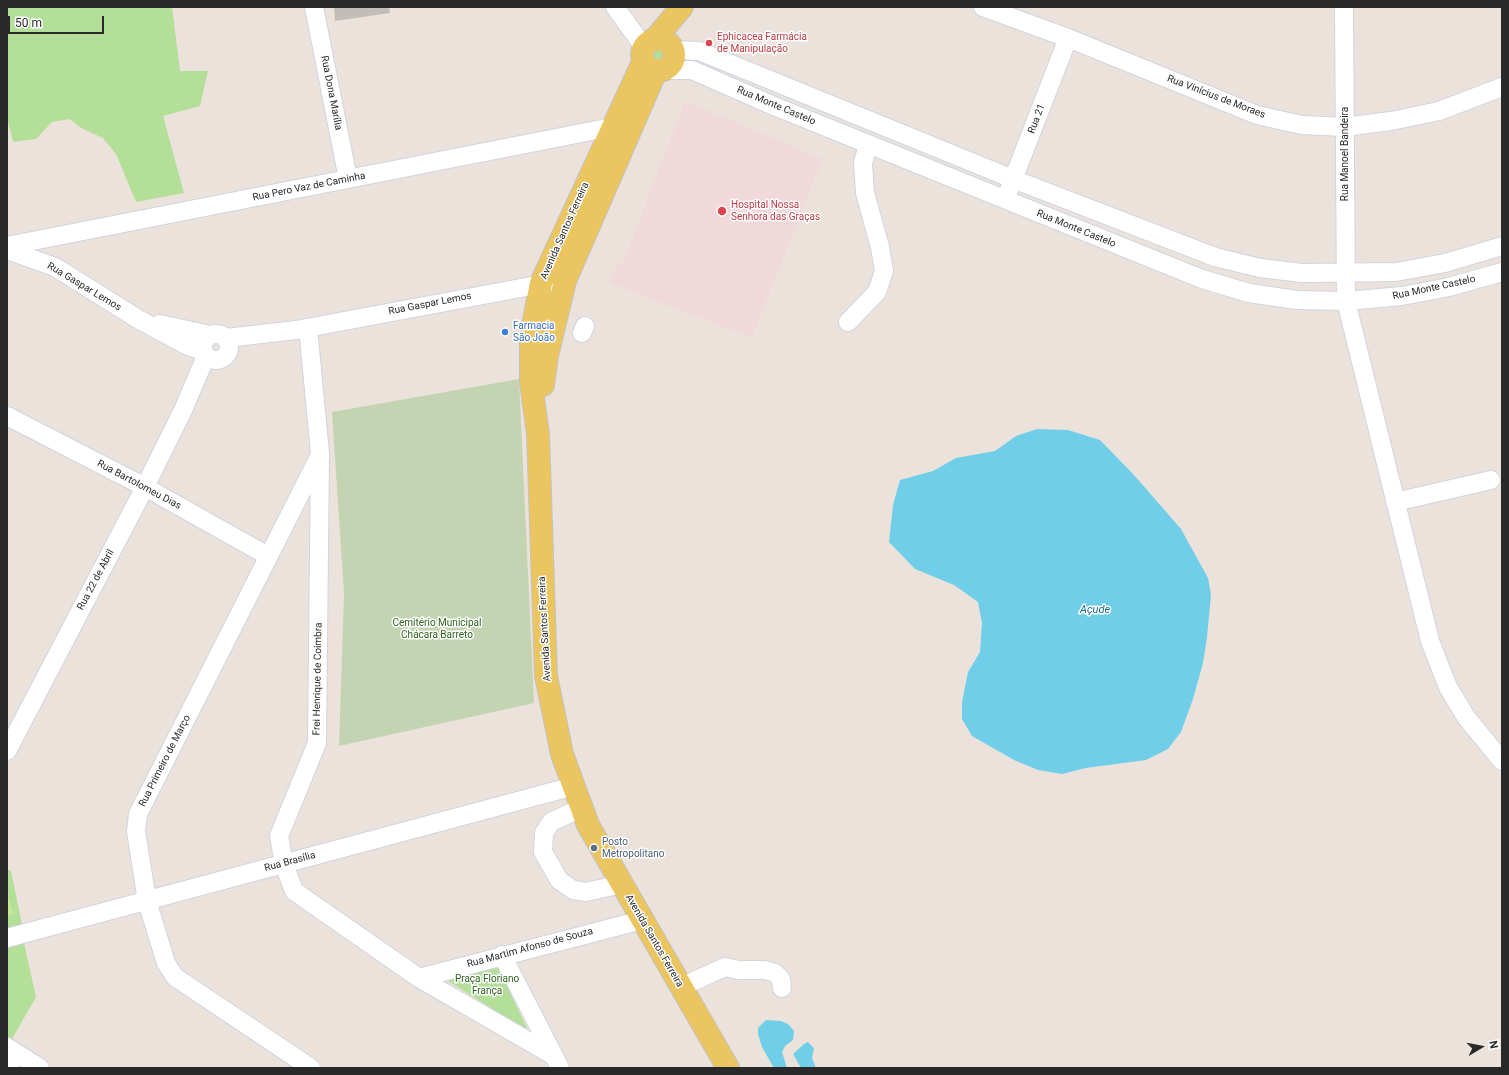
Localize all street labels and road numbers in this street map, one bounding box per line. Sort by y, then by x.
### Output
street label: Rua Dona Marília [318,55,344,131]
street label: Rua Vinícius de Moraes [1165,73,1267,121]
street label: Rua Monte Castelo [735,84,817,128]
street label: Rua 21 [1026,102,1048,136]
street label: Rua Manoel Bandeira [1339,107,1351,201]
street label: Rua Pero Vaz de Caminha [252,170,366,204]
street label: Avenida Santos Ferreira [538,181,592,281]
street label: Rua Monte Castelo [1035,208,1117,250]
street label: Rua Gaspar Lemos [45,260,123,314]
street label: Rua Monte Castelo [1391,273,1477,303]
street label: Rua Gaspar Lemos [388,290,472,318]
street label: Rua Bartolomeu Dias [95,458,183,512]
street label: Rua 22 de Abril [75,548,117,612]
street label: Avenida Santos Ferreira [536,576,554,682]
street label: Frei Henrique de Coimbra [311,623,325,735]
street label: Rua Primeiro de Março [137,713,193,809]
street label: Rua Brasília [263,849,317,875]
street label: Avenida Santos Ferreira [623,893,685,989]
street label: Rua Martim Afonso de Souza [466,925,594,971]

